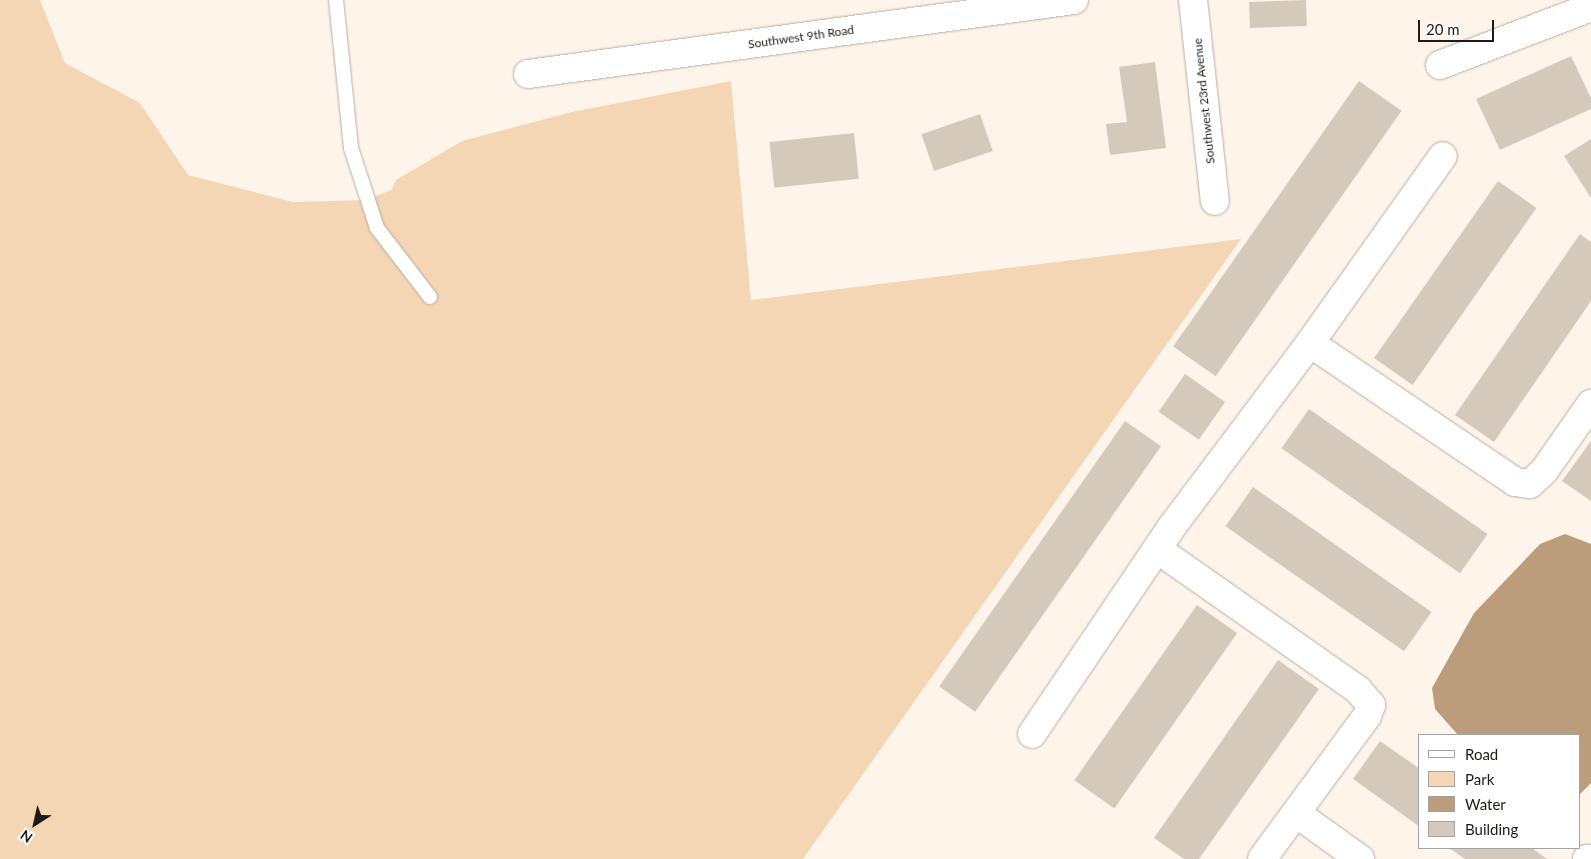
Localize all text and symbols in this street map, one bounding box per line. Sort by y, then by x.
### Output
scale bar [1421,10,1497,42]
text: 20 m [1426,20,1460,38]
street label: Southwest 9th Road [747,22,855,52]
street label: Southwest 23rd Avenue [1190,37,1218,165]
legend [1418,734,1581,849]
text: Road [1465,745,1498,763]
text: Park [1465,770,1494,788]
text: Water [1465,795,1506,813]
north arrow [10,799,60,849]
text: Building [1465,820,1518,838]
text: N [17,827,35,847]

